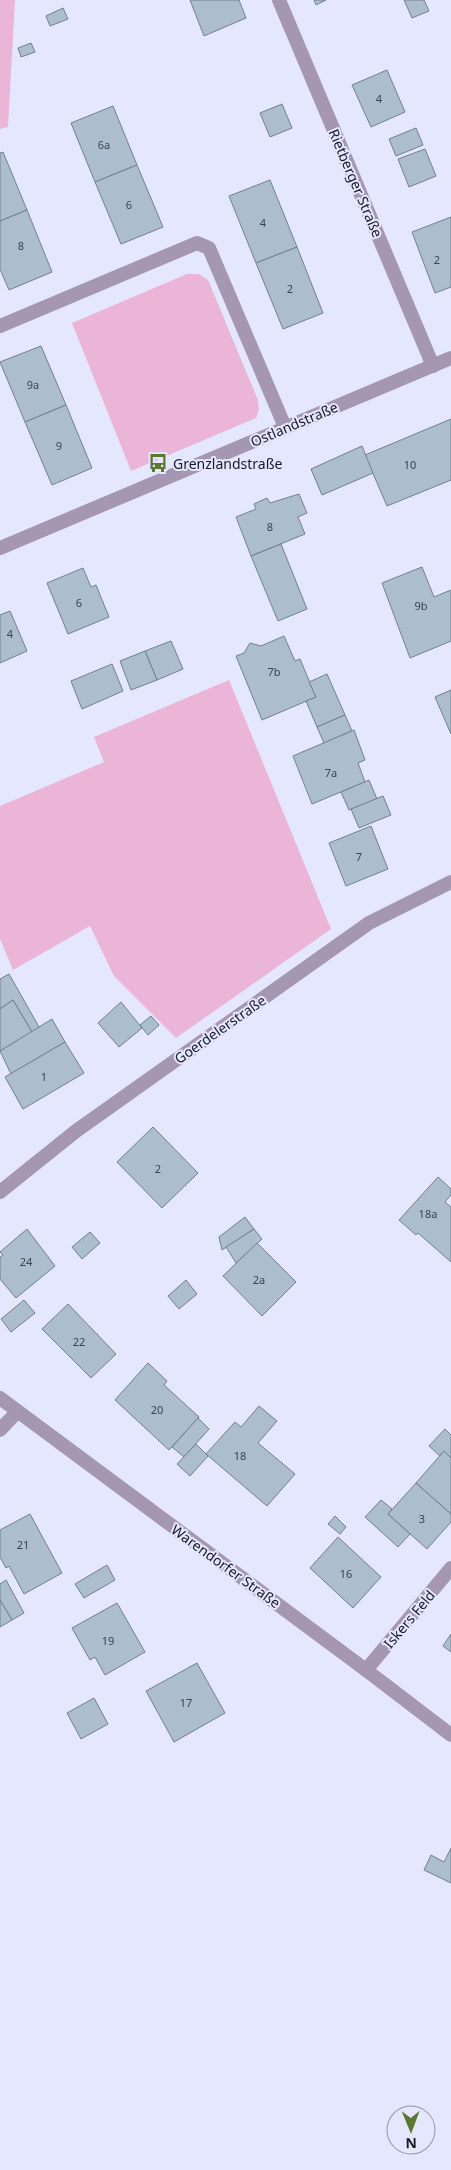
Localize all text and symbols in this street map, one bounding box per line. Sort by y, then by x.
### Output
house number: 4 [376,91,383,106]
street label: Rietberger Straße [325,126,387,240]
house number: 6a [98,137,110,152]
house number: 6 [126,197,132,212]
house number: 4 [260,215,267,230]
house number: 8 [18,238,24,253]
house number: 2 [434,252,440,267]
house number: 2 [287,281,293,296]
house number: 9a [27,377,39,392]
street label: Ostlandstraße [247,397,341,451]
house number: 9 [56,438,62,453]
bus stop icon: Grenzlandstraße [147,452,169,474]
place label: Grenzlandstraße [173,454,282,473]
house number: 10 [404,457,416,472]
house number: 8 [267,519,273,534]
house number: 6 [76,595,82,610]
house number: 9b [414,598,428,613]
house number: 4 [7,626,14,641]
house number: 7b [267,664,281,679]
house number: 7a [325,765,337,780]
house number: 7 [356,849,362,864]
street label: Goerdelerstraße [170,990,270,1068]
house number: 1 [41,1069,47,1084]
house number: 2 [155,1161,161,1176]
house number: 18a [419,1206,437,1221]
house number: 24 [20,1254,33,1269]
house number: 2a [253,1272,265,1287]
house number: 22 [73,1334,85,1349]
house number: 20 [151,1402,163,1417]
house number: 18 [234,1448,246,1463]
house number: 3 [419,1511,425,1526]
street label: Warendorfer Straße [168,1520,284,1612]
house number: 21 [17,1537,29,1552]
house number: 16 [340,1566,352,1581]
street label: Iskers Feld [379,1586,439,1652]
house number: 19 [102,1633,114,1648]
house number: 17 [180,1695,192,1710]
north arrow [386,2105,436,2155]
text: N [405,2134,417,2153]

